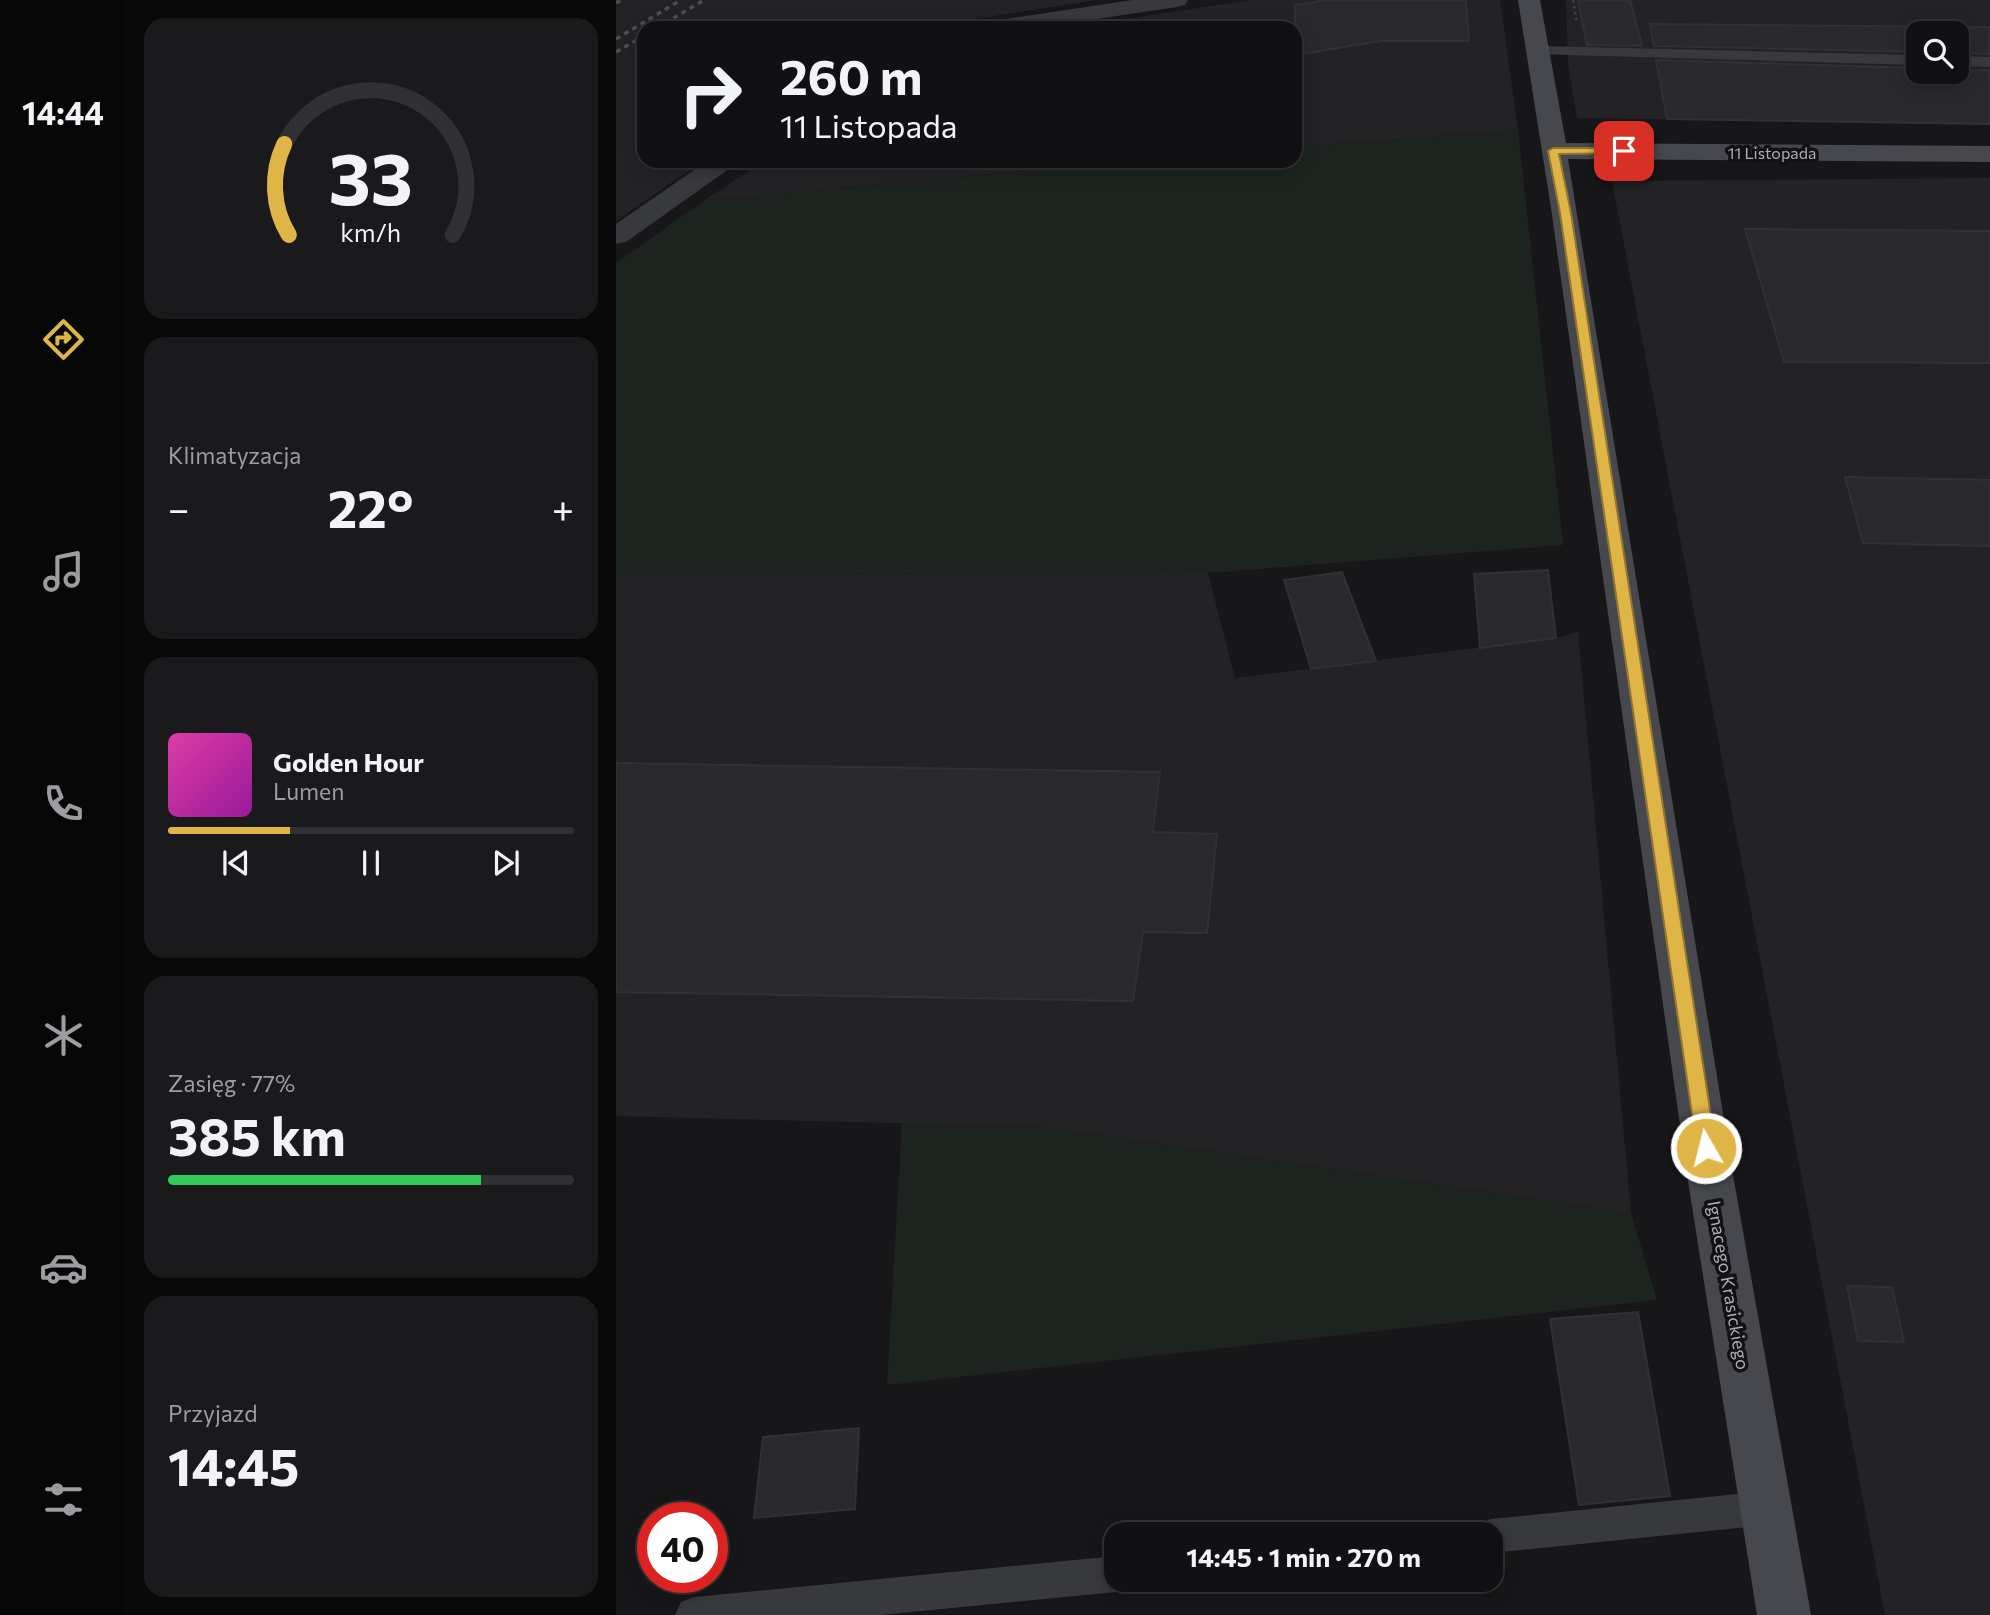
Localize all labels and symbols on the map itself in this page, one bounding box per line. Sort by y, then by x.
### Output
pin [1594,121,1654,181]
street label: 11 Listopada [1728,143,1816,162]
position arrow [1669,1111,1743,1185]
street label: Ignacego Krasickiego [1703,1199,1755,1371]
speed limit sign: 40 [637,1502,728,1593]

